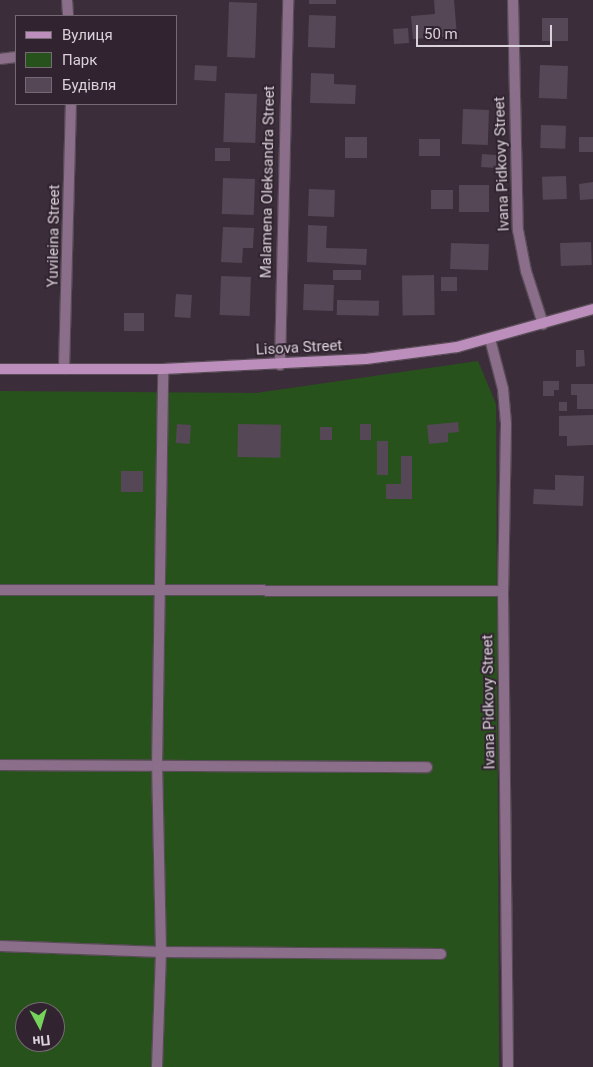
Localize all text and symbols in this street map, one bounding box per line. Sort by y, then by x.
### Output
legend [15,15,178,105]
scale bar [418,15,554,47]
text: 50 m [424,25,458,43]
text: Вулиця [62,26,113,44]
text: Парк [62,51,97,69]
text: Будівля [62,76,116,94]
street label: Malamena Oleksandra Street [257,85,279,279]
street label: Ivana Pidkovy Street [491,96,513,232]
street label: Yuvileina Street [44,184,64,288]
street label: Lisova Street [255,337,343,359]
street label: Ivana Pidkovy Street [479,634,499,770]
north arrow [15,1002,65,1052]
text: Пн [32,1032,51,1050]

